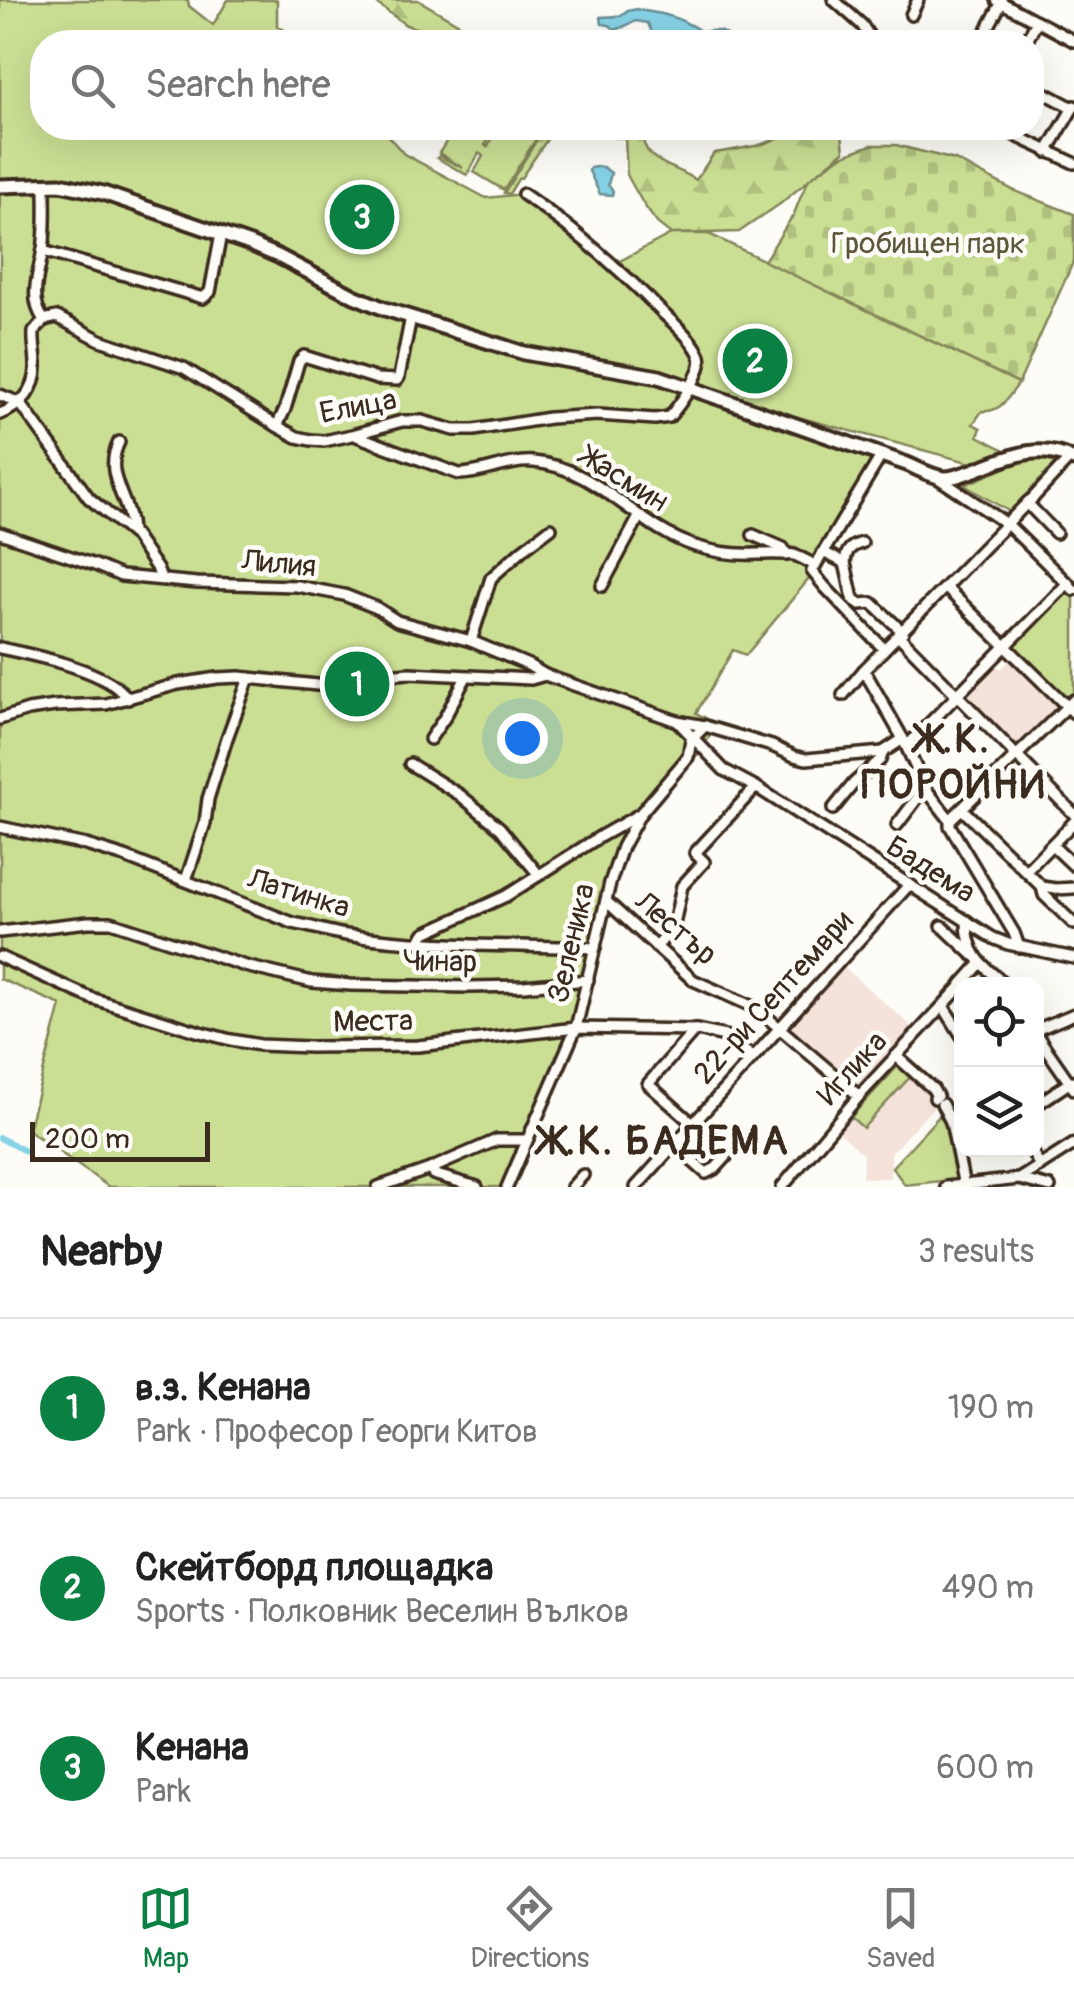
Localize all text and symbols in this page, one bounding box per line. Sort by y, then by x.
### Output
search box [30,30,1044,140]
icon: search [65,58,120,113]
text: Search here [145,61,331,109]
pin: 3 [330,180,394,254]
park label: Гробищен парк [831,225,1025,262]
pin: 2 [722,324,788,398]
street label: Елица [317,381,400,432]
street label: Жасмин [571,436,675,520]
street label: Лилия [239,542,318,585]
pin: 1 [324,646,390,722]
your location [497,713,548,764]
district label: Ж.К. ПОРОЙНИ [861,715,1047,810]
street label: Бадема [879,828,982,911]
street label: Латинка [242,860,354,926]
street label: Зеленика [540,880,603,1006]
street label: Лестър [627,883,724,973]
street label: 22-ри Септември [686,903,861,1092]
street label: Чинар [402,942,478,981]
map controls [954,977,1044,1157]
button: locate [954,977,1044,1067]
street label: Места [333,1002,413,1041]
street label: Иглика [810,1024,895,1113]
button: layers [954,1067,1044,1157]
scale bar [30,1117,210,1162]
district label: Ж.К. БАДЕМА [534,1117,790,1166]
text: 200 m [45,1122,130,1157]
text: Nearby [40,1226,162,1278]
text: 3 results [918,1232,1034,1272]
text: в.з. Кенана [135,1364,311,1412]
text: 1 [66,1388,79,1428]
text: 190 m [948,1388,1034,1428]
text: Park · Професор Георги Китов [135,1412,538,1452]
text: Скейтборд площадка [135,1544,493,1592]
text: 2 [64,1568,81,1608]
text: 490 m [942,1568,1034,1608]
text: Sports · Полковник Веселин Вълков [135,1592,629,1632]
text: Кенана [135,1724,249,1772]
text: 3 [64,1748,81,1788]
text: 600 m [936,1748,1034,1788]
text: Park [135,1772,191,1812]
tab: Map [138,1881,193,1976]
tab: Directions [470,1881,589,1976]
tab: Saved [866,1881,936,1976]

